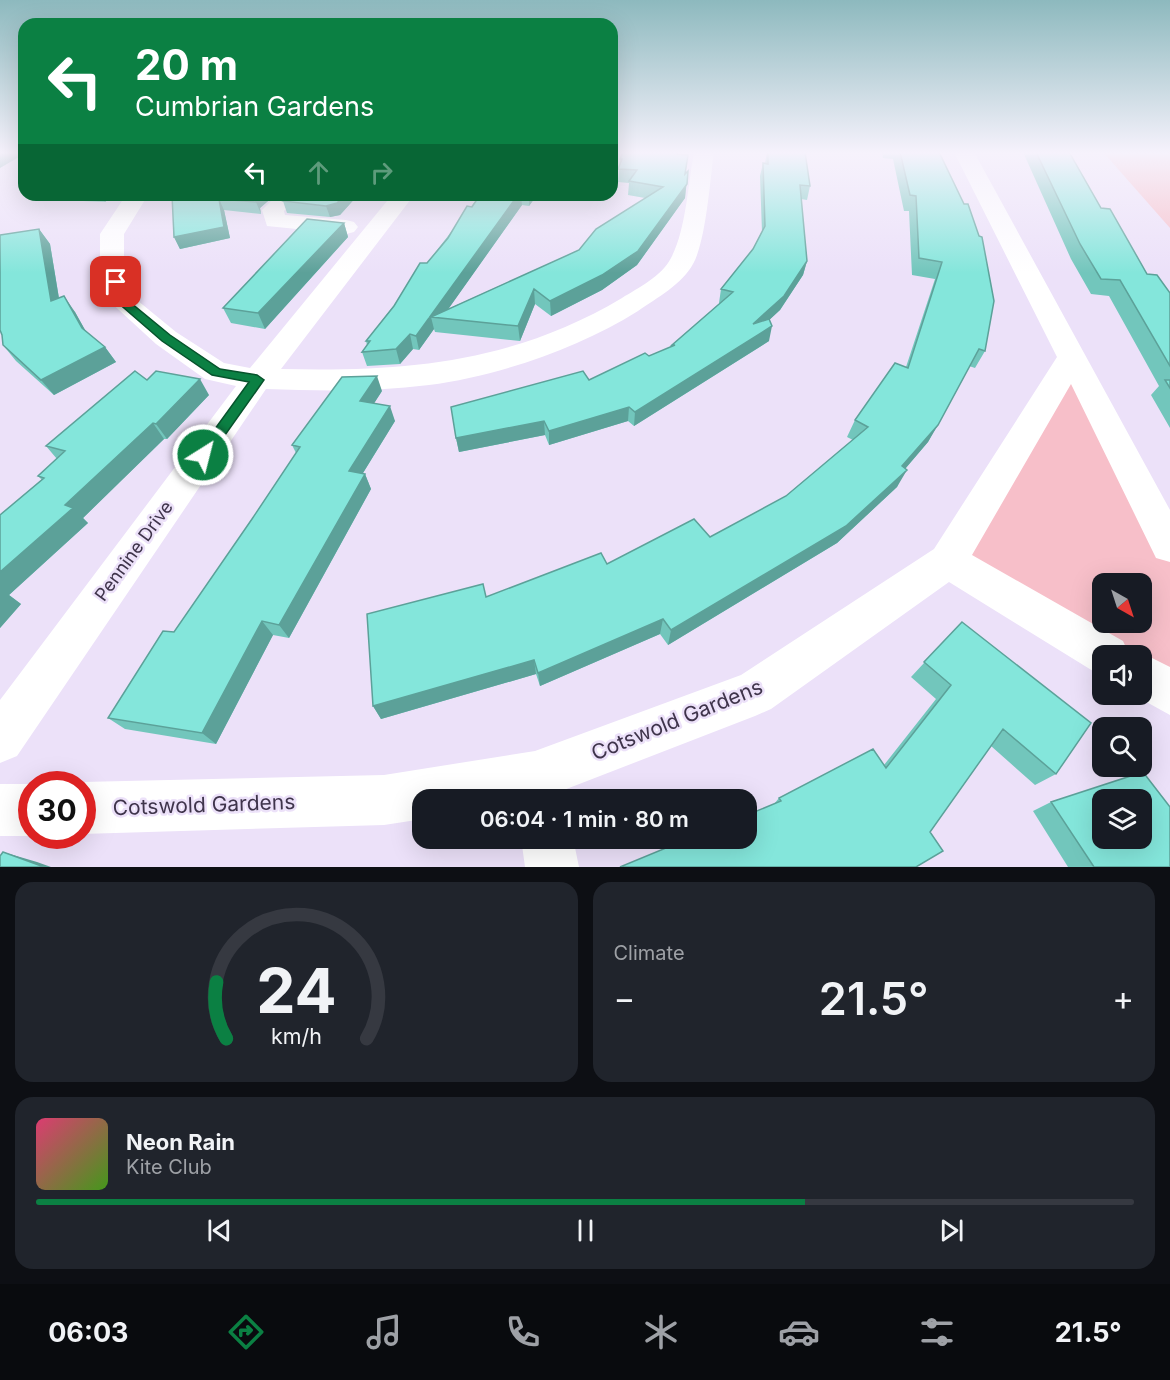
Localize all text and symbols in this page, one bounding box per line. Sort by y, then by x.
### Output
text: 20 m [135,39,238,90]
icon: left [36,42,114,120]
text: Cumbrian Gardens [135,90,374,123]
icon: left [239,156,272,189]
icon: ahead [302,156,335,189]
icon: right [365,156,398,189]
pin [90,256,141,307]
icon: arrive [99,265,132,298]
position arrow [171,423,235,487]
street label: Pennine Drive [90,497,177,605]
north arrow [1092,573,1152,633]
map controls [1092,573,1152,849]
button: sound [1092,645,1152,705]
street label: Cotswold Gardens [588,674,766,765]
button: search [1092,717,1152,777]
speed limit sign: 30 [18,771,96,849]
street label: Cotswold Gardens [112,789,296,820]
button: layers [1092,789,1152,849]
text: 06:04 · 1 min · 80 m [480,806,689,832]
text: Climate [614,941,685,965]
text: 24 [256,953,337,1028]
text: 21.5° [819,971,929,1026]
text: − [614,978,635,1018]
text: + [1112,978,1134,1018]
text: km/h [271,1023,322,1049]
text: Neon Rain [126,1129,235,1155]
text: Kite Club [126,1155,212,1179]
icon: previous [203,1214,236,1247]
icon: pause [569,1214,602,1247]
icon: next [935,1214,968,1247]
icon: directions [225,1311,267,1353]
icon: music [363,1311,405,1353]
icon: phone [502,1311,544,1353]
icon: climate [640,1311,682,1353]
icon: car [778,1311,820,1353]
icon: filters [916,1311,958,1353]
text: 06:03 [48,1316,129,1349]
text: 21.5° [1055,1316,1122,1349]

